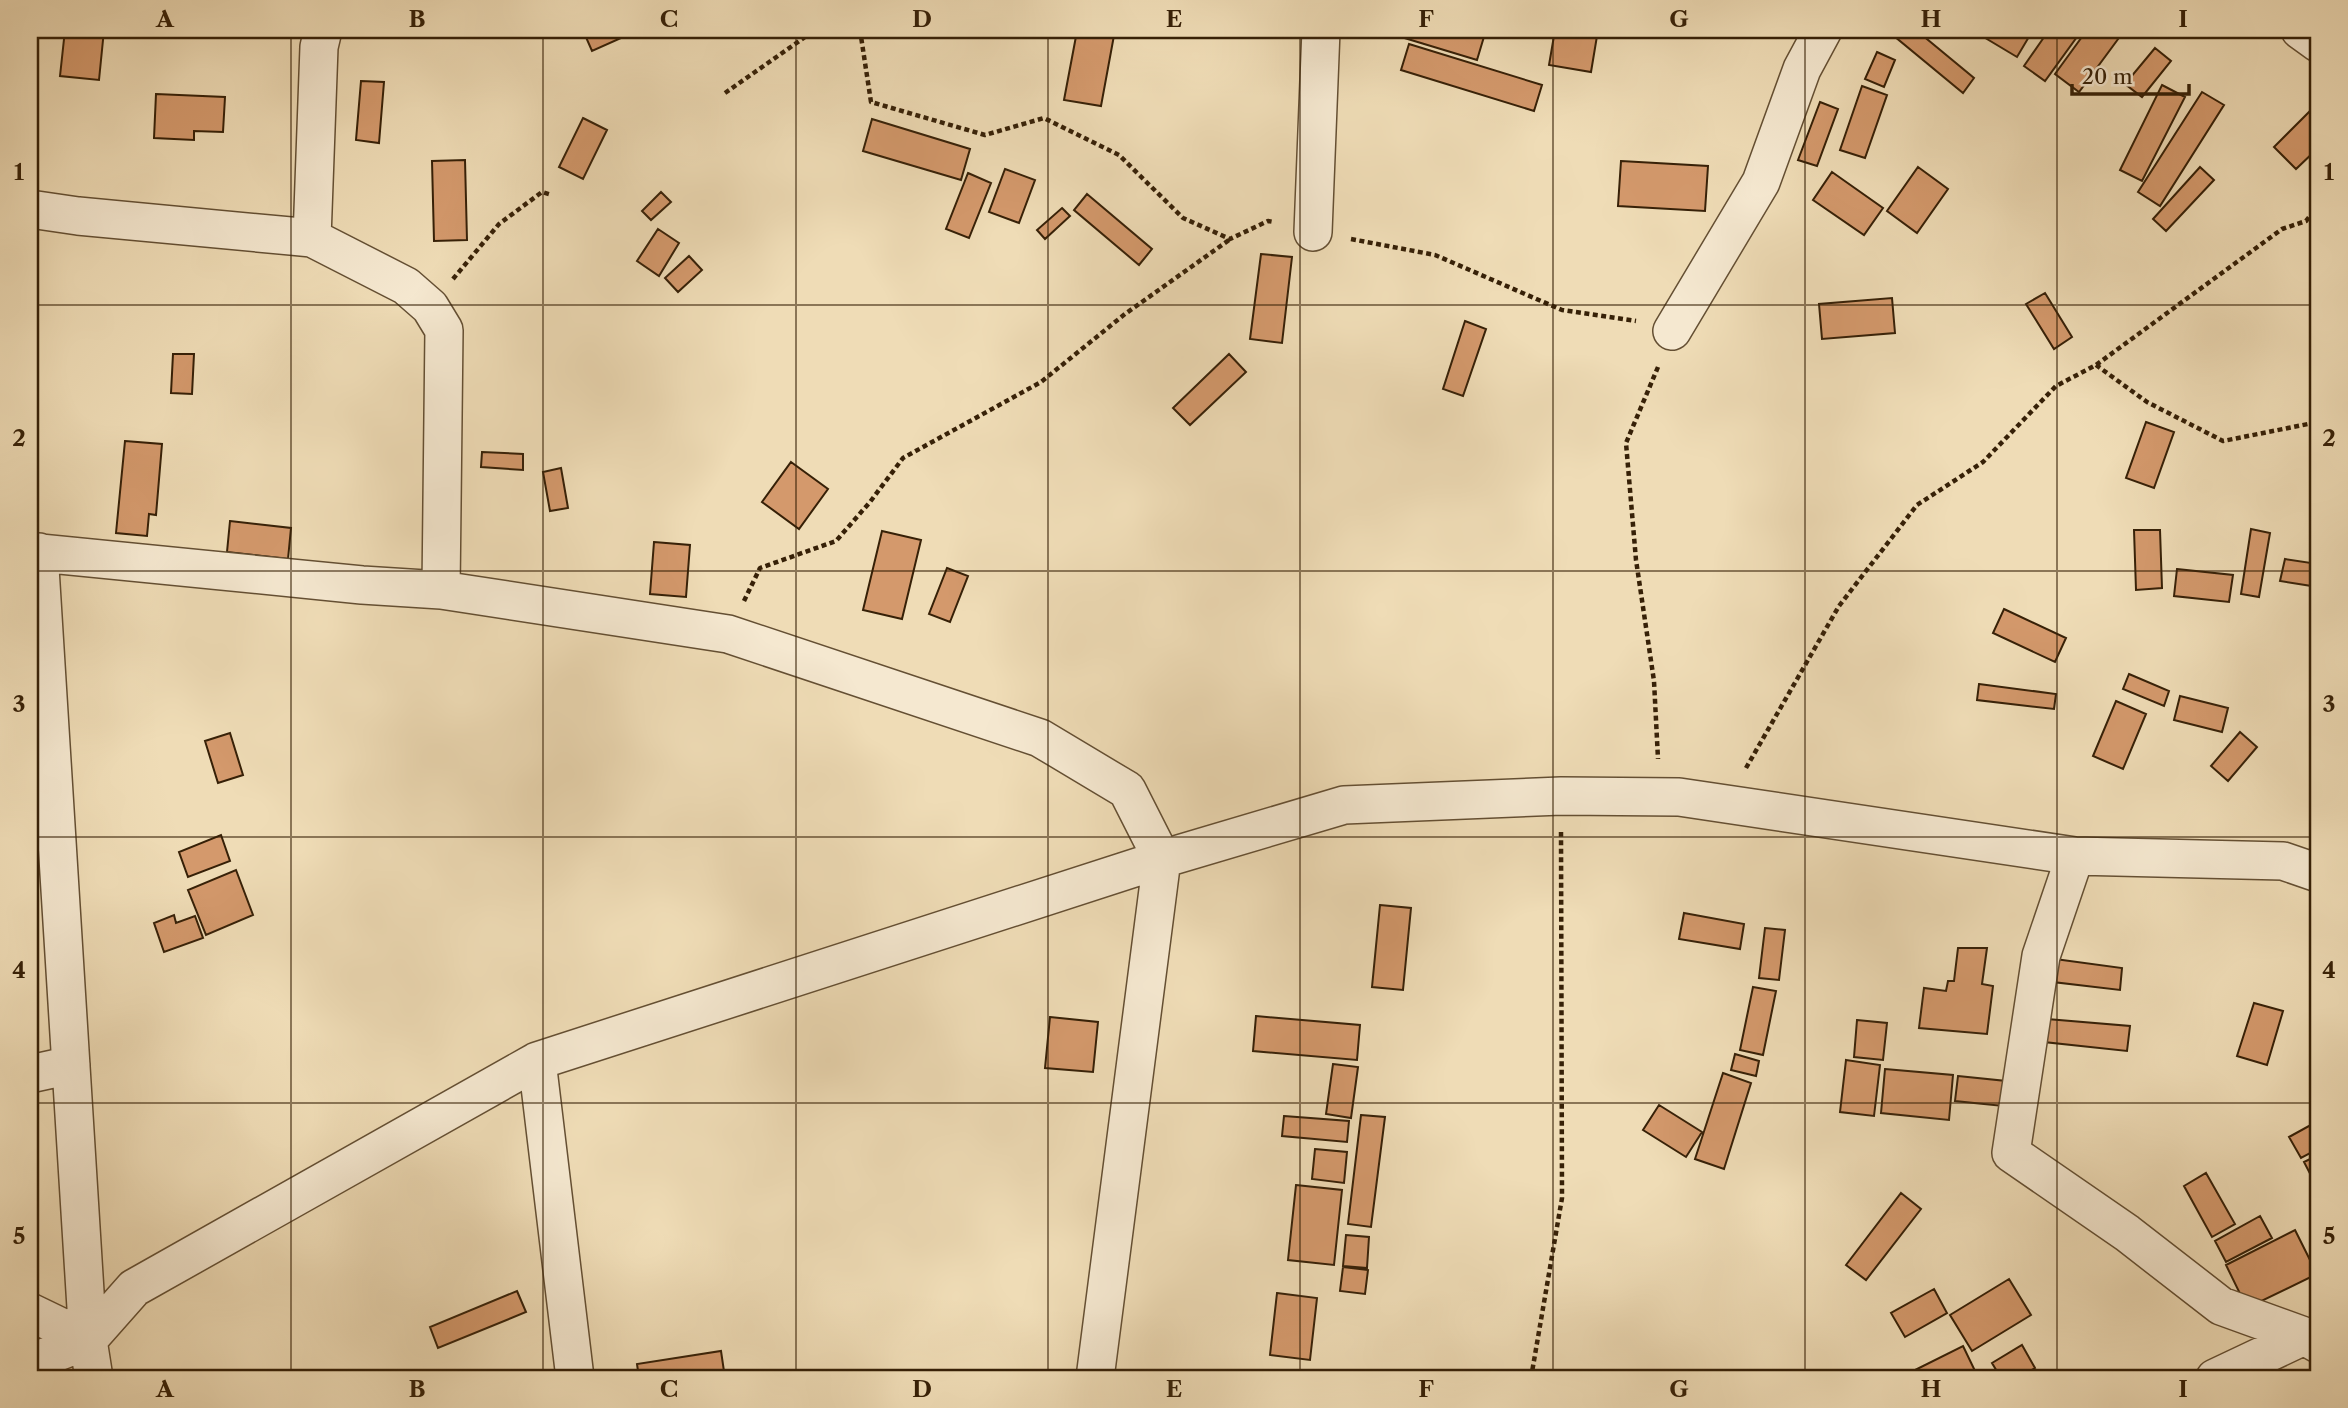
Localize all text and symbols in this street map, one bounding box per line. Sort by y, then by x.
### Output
text: A [155,5,175,33]
text: B [408,5,426,33]
text: C [660,5,678,33]
text: D [912,5,932,33]
text: E [1166,5,1182,33]
text: F [1418,5,1434,33]
text: G [1669,5,1689,33]
text: H [1921,5,1942,33]
text: I [2178,5,2188,33]
scale bar [2072,52,2189,96]
text: 20 m [2082,64,2133,89]
text: 1 [14,158,25,186]
text: 1 [2324,158,2335,186]
text: 2 [12,424,26,452]
text: 2 [2322,424,2336,452]
text: 3 [13,690,26,718]
text: 3 [2323,690,2336,718]
text: 4 [12,956,26,984]
text: 4 [2322,956,2336,984]
text: 5 [13,1222,25,1250]
text: 5 [2323,1222,2335,1250]
text: A [155,1375,175,1403]
text: B [408,1375,426,1403]
text: C [660,1375,678,1403]
text: D [912,1375,932,1403]
text: E [1166,1375,1182,1403]
text: F [1418,1375,1434,1403]
text: G [1669,1375,1689,1403]
text: H [1921,1375,1942,1403]
text: I [2178,1375,2188,1403]

